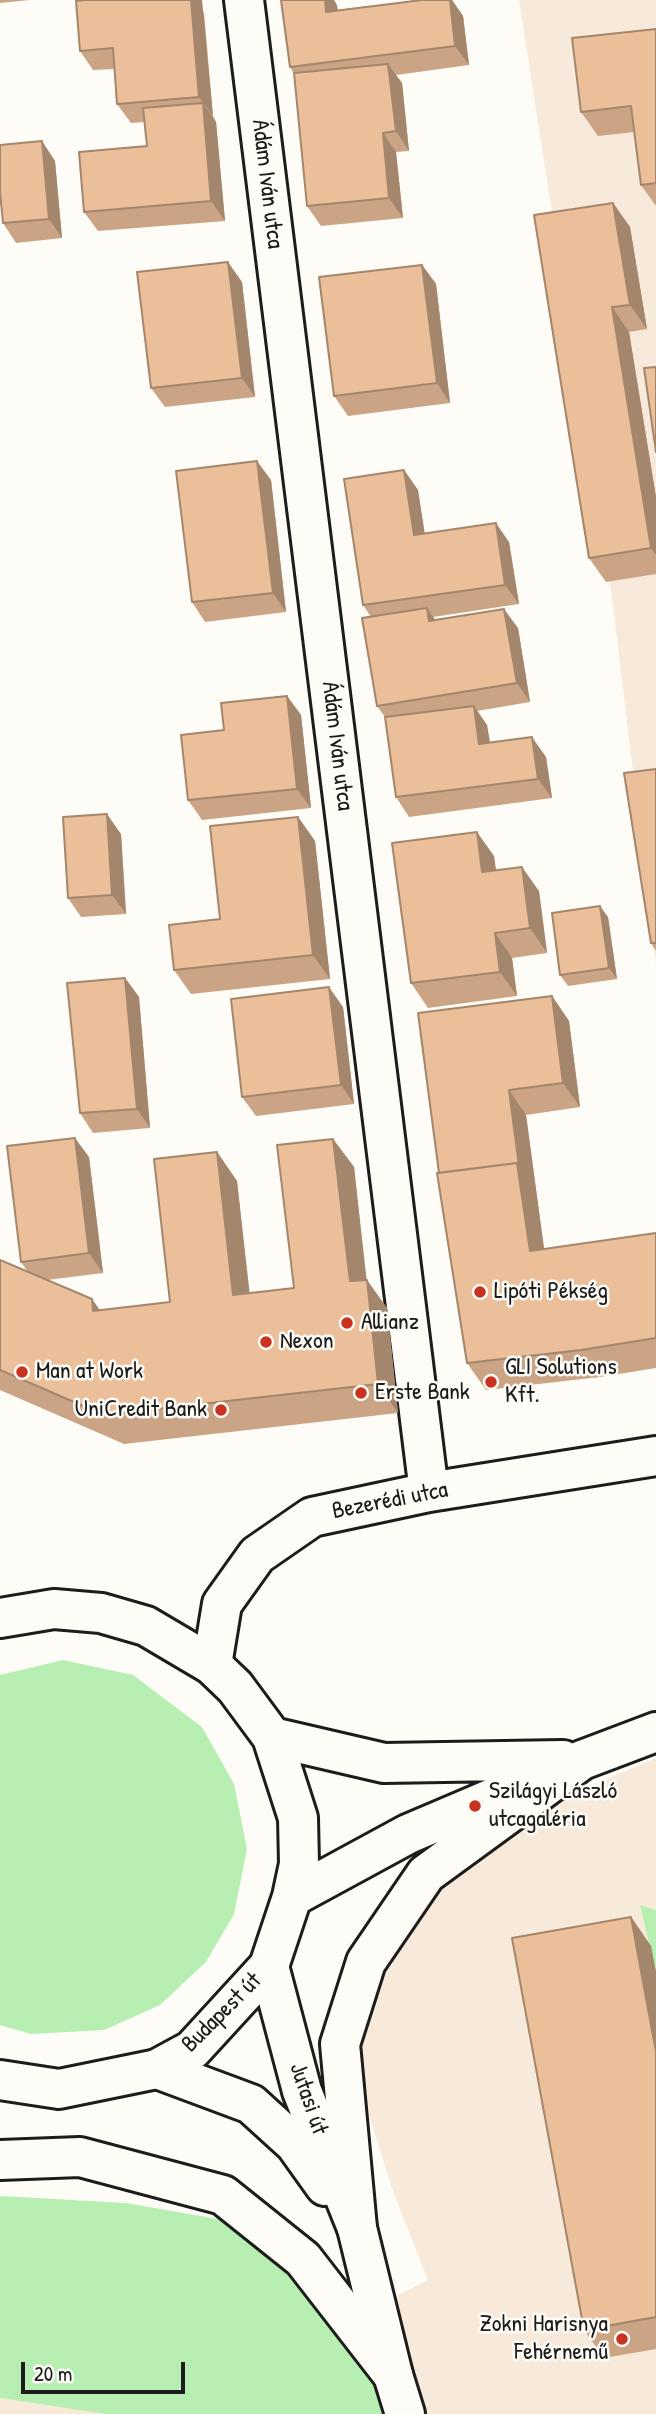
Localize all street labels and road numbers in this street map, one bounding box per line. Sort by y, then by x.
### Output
street label: Ádám Iván utca [245,118,289,250]
street label: Ádám Iván utca [315,680,359,812]
street label: Bezerédi utca [330,1476,450,1526]
street label: Budapest út [176,1967,268,2059]
street label: Jutasi út [282,2059,334,2139]

